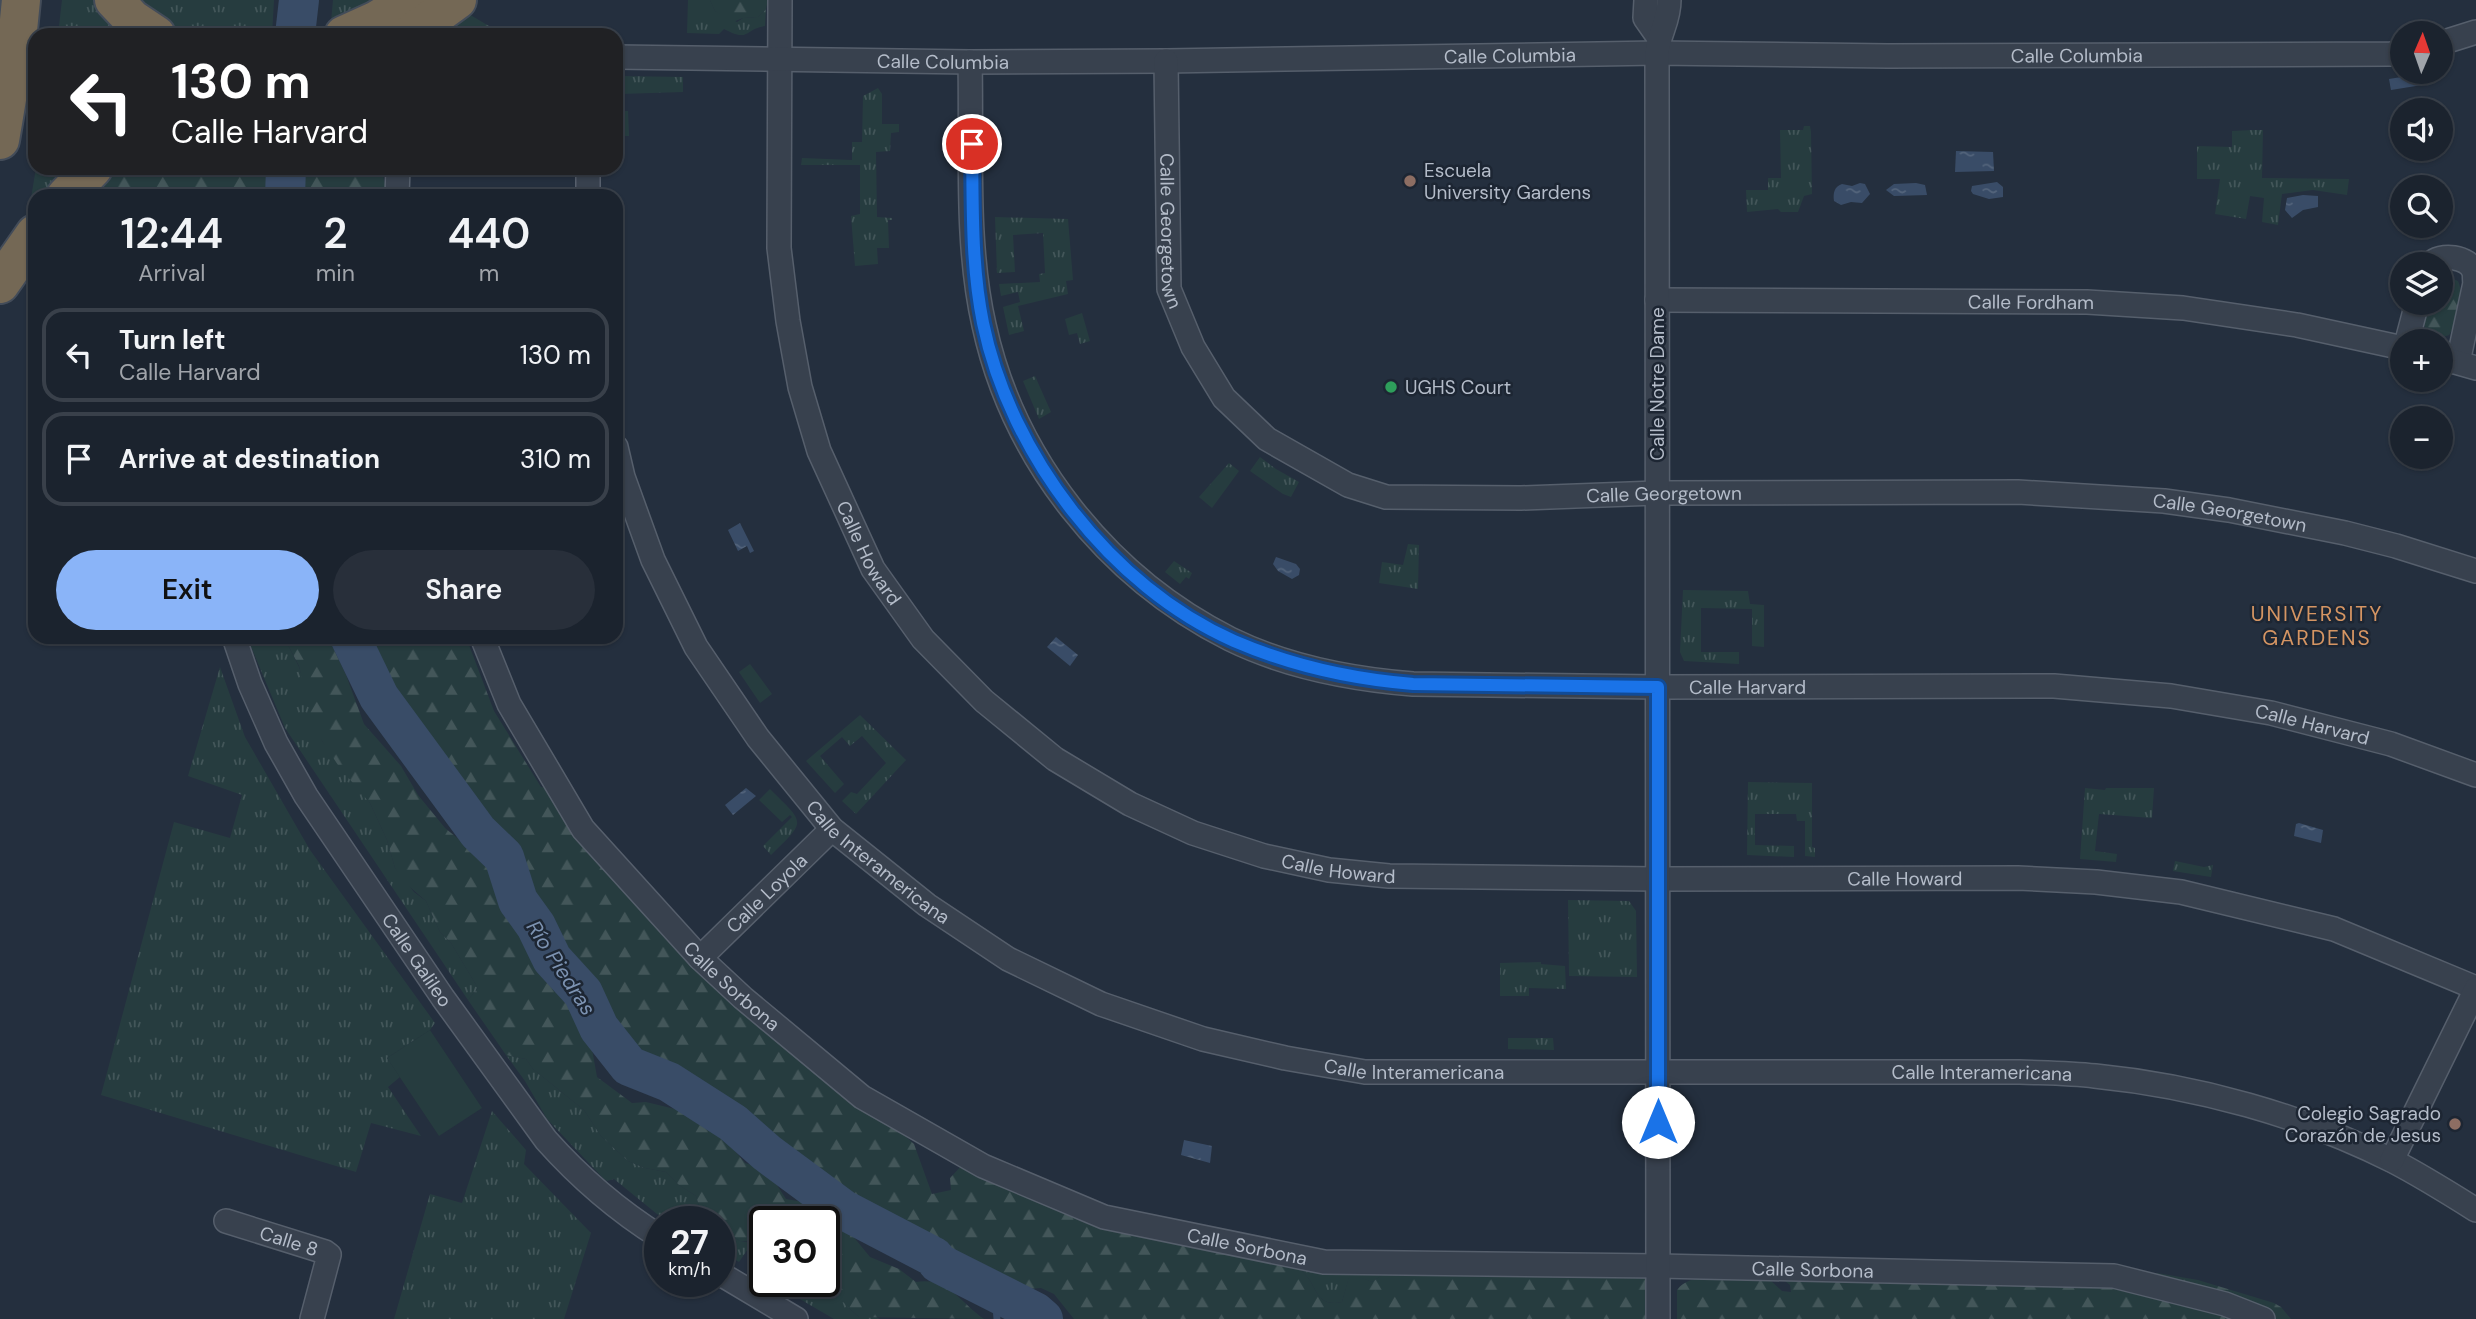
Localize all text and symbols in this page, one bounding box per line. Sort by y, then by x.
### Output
north arrow [2390,21,2454,84]
map controls [2390,21,2453,469]
street label: Calle Columbia [1444,42,1576,69]
street label: Calle Columbia [2011,43,2143,69]
text: 130 m [171,49,311,113]
street label: Calle Columbia [877,49,1009,75]
icon: left [56,56,147,147]
button: sound [2390,98,2453,161]
text: Calle Harvard [171,111,368,153]
pin [942,114,1002,174]
icon: arrive [953,125,991,163]
street label: Calle Georgetown [1154,153,1188,312]
place label: Escuela University Gardens [1424,158,1591,205]
marker: Escuela University Gardens [1402,173,1418,189]
button: search [2390,175,2453,238]
text: 12:44 [121,206,223,261]
text: 2 [323,206,347,261]
text: 440 [447,206,530,261]
button: layers [2390,252,2453,315]
text: Arrival [138,258,205,288]
text: min [316,258,355,288]
text: m [479,258,499,288]
street label: Calle Fordham [1968,289,2094,315]
street label: Calle Notre Dame [1645,307,1670,461]
text: Turn left [119,323,226,357]
button: + [2390,329,2453,392]
icon: left [60,336,98,374]
text: 130 m [520,338,591,372]
text: Calle Harvard [119,357,261,387]
place label: UGHS Court [1405,375,1511,400]
marker: UGHS Court [1383,379,1399,395]
button: − [2390,406,2453,469]
icon: arrive [60,440,98,478]
text: Arrive at destination [119,442,380,476]
text: 310 m [520,442,591,476]
street label: Calle Georgetown [1586,481,1742,509]
street label: Calle Georgetown [2152,488,2309,538]
street label: Calle Howard [830,497,907,610]
button: Exit [56,550,319,630]
button: Share [333,550,595,630]
district label: UNIVERSITY GARDENS [2251,600,2383,652]
street label: Calle Harvard [1689,675,1806,700]
street label: Calle Harvard [2253,699,2372,751]
street label: Calle Interamericana [801,795,955,930]
street label: Calle Loyola [721,848,813,939]
street label: Calle Howard [1279,848,1396,889]
street label: Calle Howard [1847,866,1963,891]
street label: Calle Galileo [376,908,457,1012]
water label: Río Piedras [520,915,602,1021]
street label: Calle Sorbona [678,936,785,1037]
street label: Calle Interamericana [1322,1053,1504,1085]
street label: Calle Interamericana [1892,1060,2073,1087]
position arrow [1621,1085,1695,1159]
place label: Colegio Sagrado Corazón de Jesus [2285,1101,2441,1148]
marker: Colegio Sagrado Corazón de Jesus [2447,1116,2463,1132]
speed limit sign: 30 [749,1206,840,1297]
text: 27 [670,1219,709,1265]
street label: Calle 8 [257,1220,321,1262]
street label: Calle Sorbona [1185,1222,1309,1271]
street label: Calle Sorbona [1751,1256,1874,1284]
text: km/h [668,1257,711,1281]

